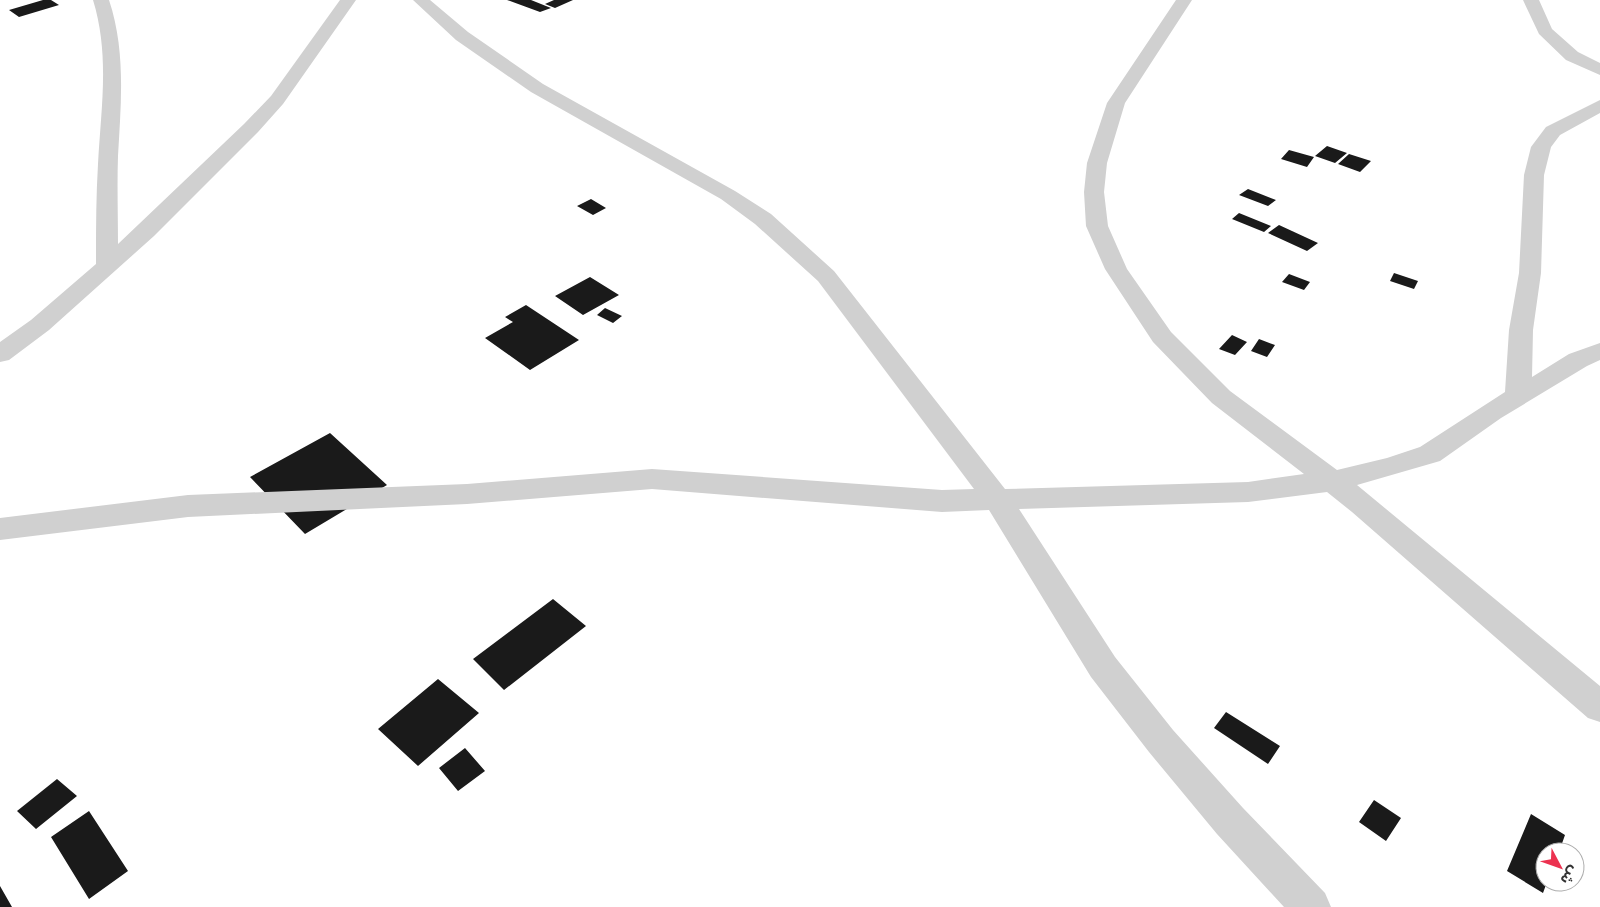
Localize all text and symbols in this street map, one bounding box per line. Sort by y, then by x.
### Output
north arrow [1535,842,1585,892]
text: ش [1557,862,1583,889]

